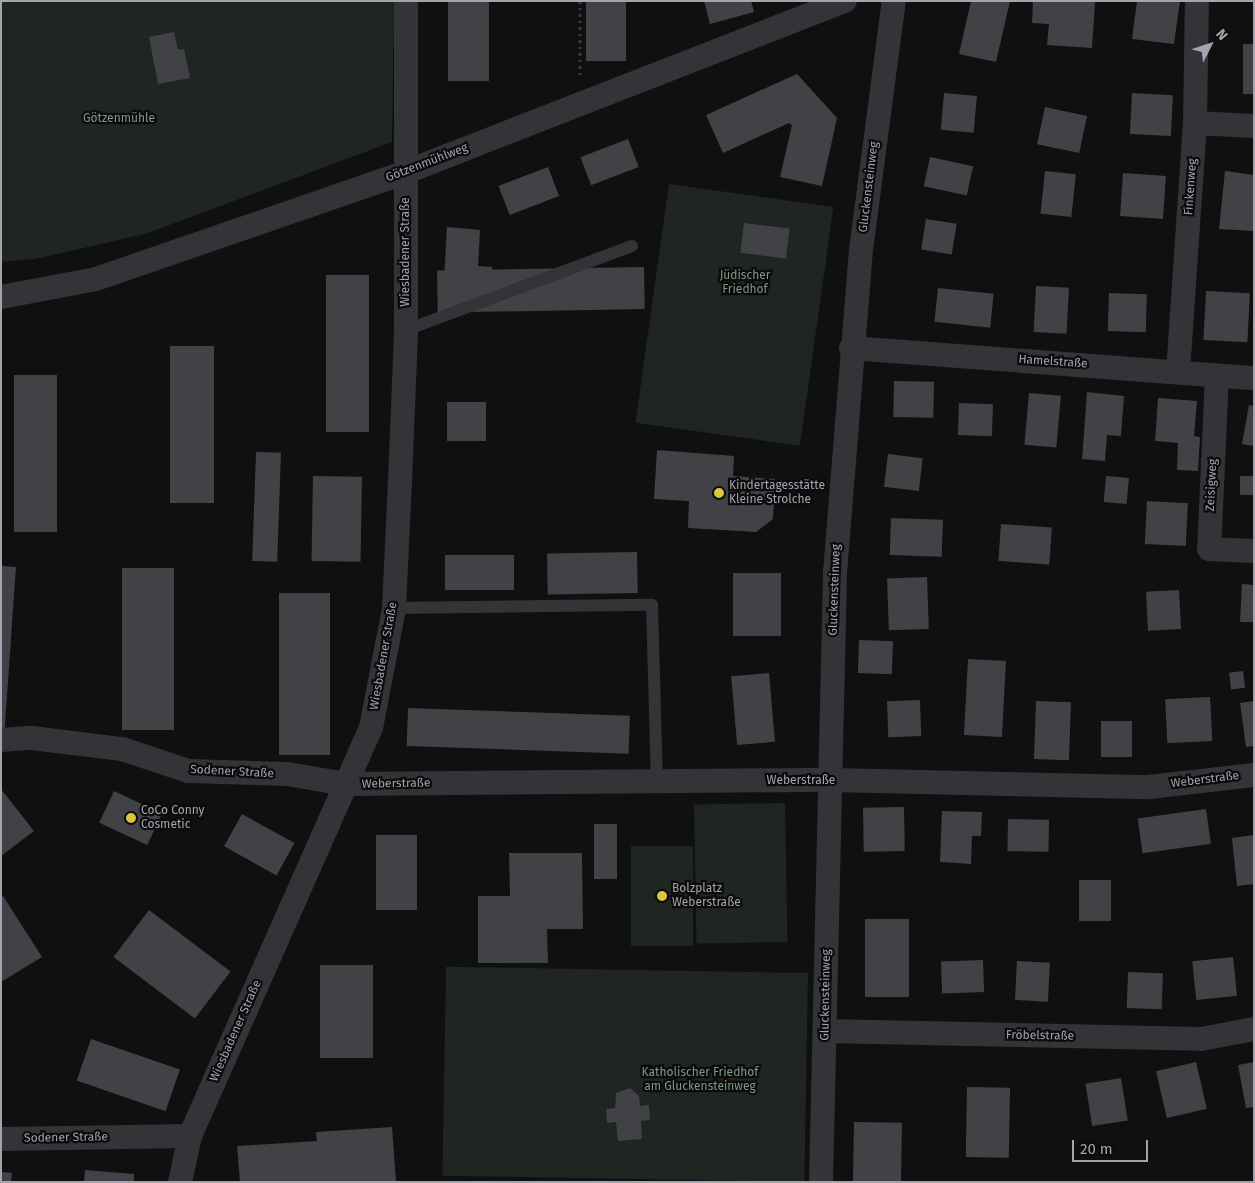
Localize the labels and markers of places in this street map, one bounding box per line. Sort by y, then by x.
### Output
place label: Kindertagesstätte Kleine Strolche [729,479,825,507]
marker: Kindertagesstätte Kleine Strolche [713,487,725,499]
place label: CoCo Conny Cosmetic [141,804,205,832]
marker: CoCo Conny Cosmetic [125,812,137,824]
place label: Bolzplatz Weberstraße [672,882,741,910]
marker: Bolzplatz Weberstraße [656,890,668,902]

